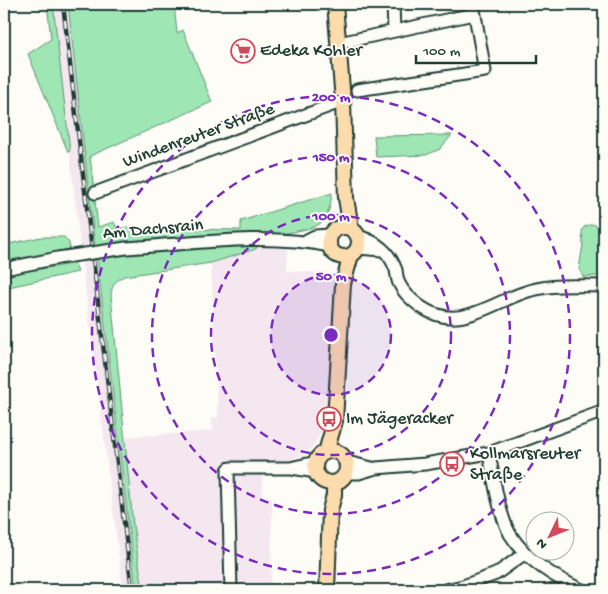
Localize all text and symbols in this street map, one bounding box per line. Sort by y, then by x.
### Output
scale bar [416,32,536,64]
supermarket icon: Edeka Kohler [230,38,256,64]
place label: Edeka Kohler [260,41,364,62]
text: 100 m [422,43,461,61]
text: 200 m [312,89,351,107]
street label: Windenreuter Straße [120,99,278,173]
text: 150 m [312,149,350,167]
text: 100 m [311,208,350,226]
street label: Am Dachsrain [102,215,204,245]
text: 50 m [316,268,347,286]
centre of rings [322,326,340,344]
bus stop icon: Im Jägeracker [316,406,342,432]
place label: Im Jägeracker [346,409,454,430]
place label: Kollmarsreuter Straße [470,444,582,486]
bus stop icon: Kollmarsreuter Straße [439,451,465,477]
north arrow [526,512,576,562]
text: N [533,534,552,552]

